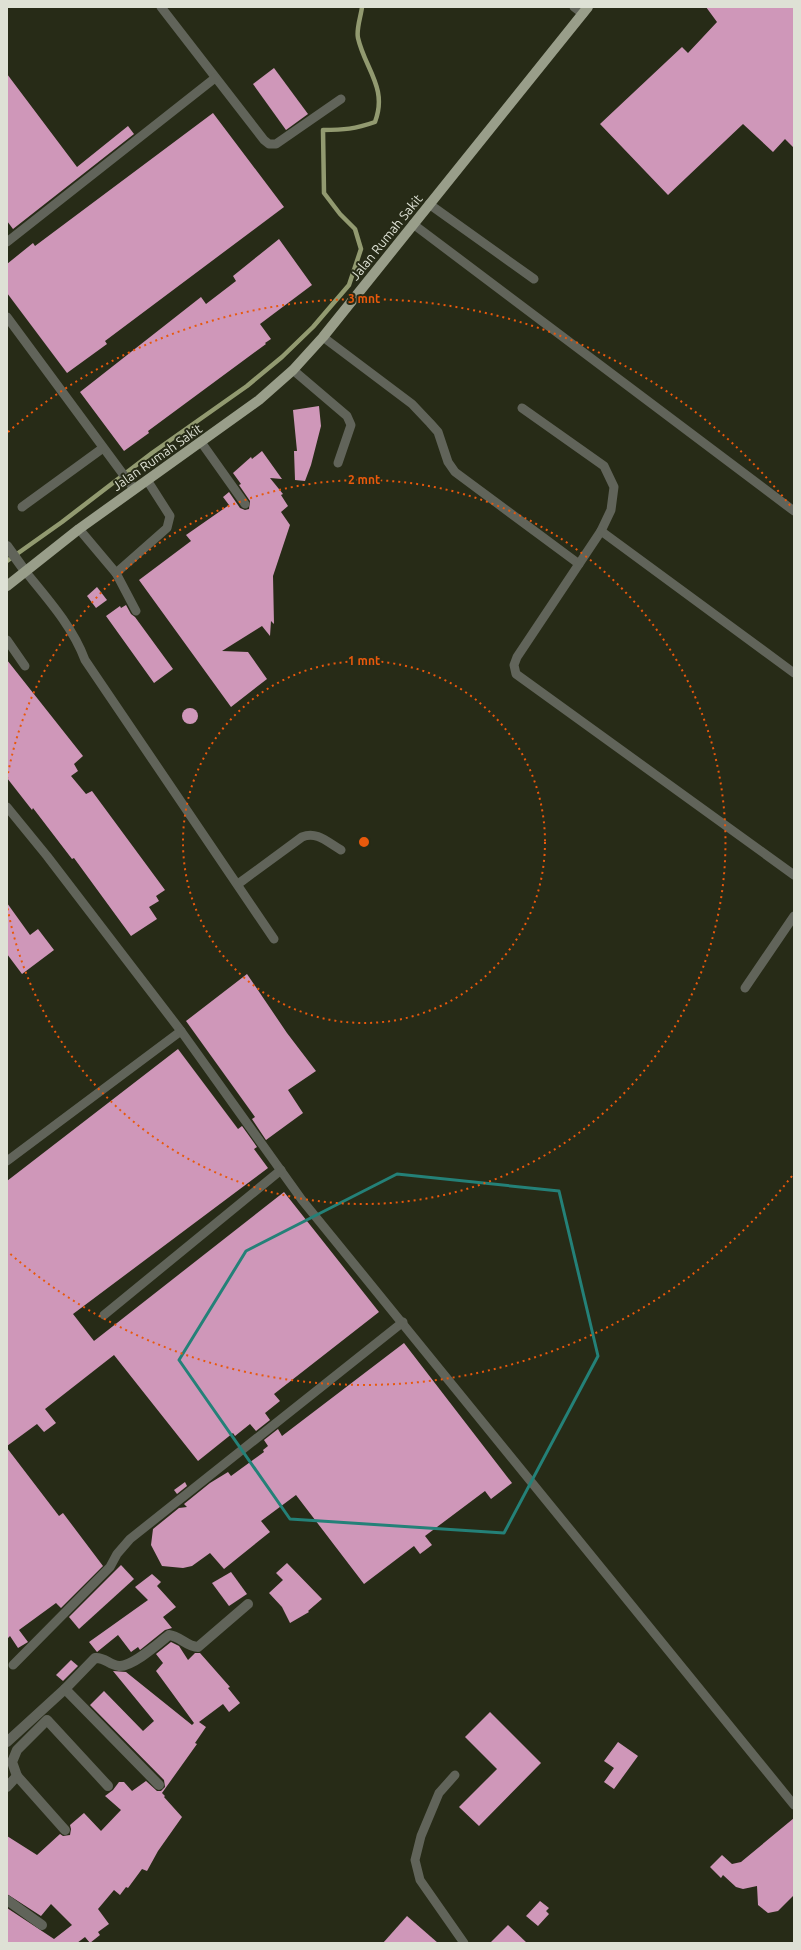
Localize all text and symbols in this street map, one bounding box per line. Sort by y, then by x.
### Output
street label: Jalan Rumah Sakit [347,191,425,283]
text: 3 mnt [348,292,380,305]
street label: Jalan Rumah Sakit [110,421,204,493]
text: 2 mnt [348,473,380,486]
text: 1 mnt [348,654,380,667]
centre of rings [357,835,371,849]

